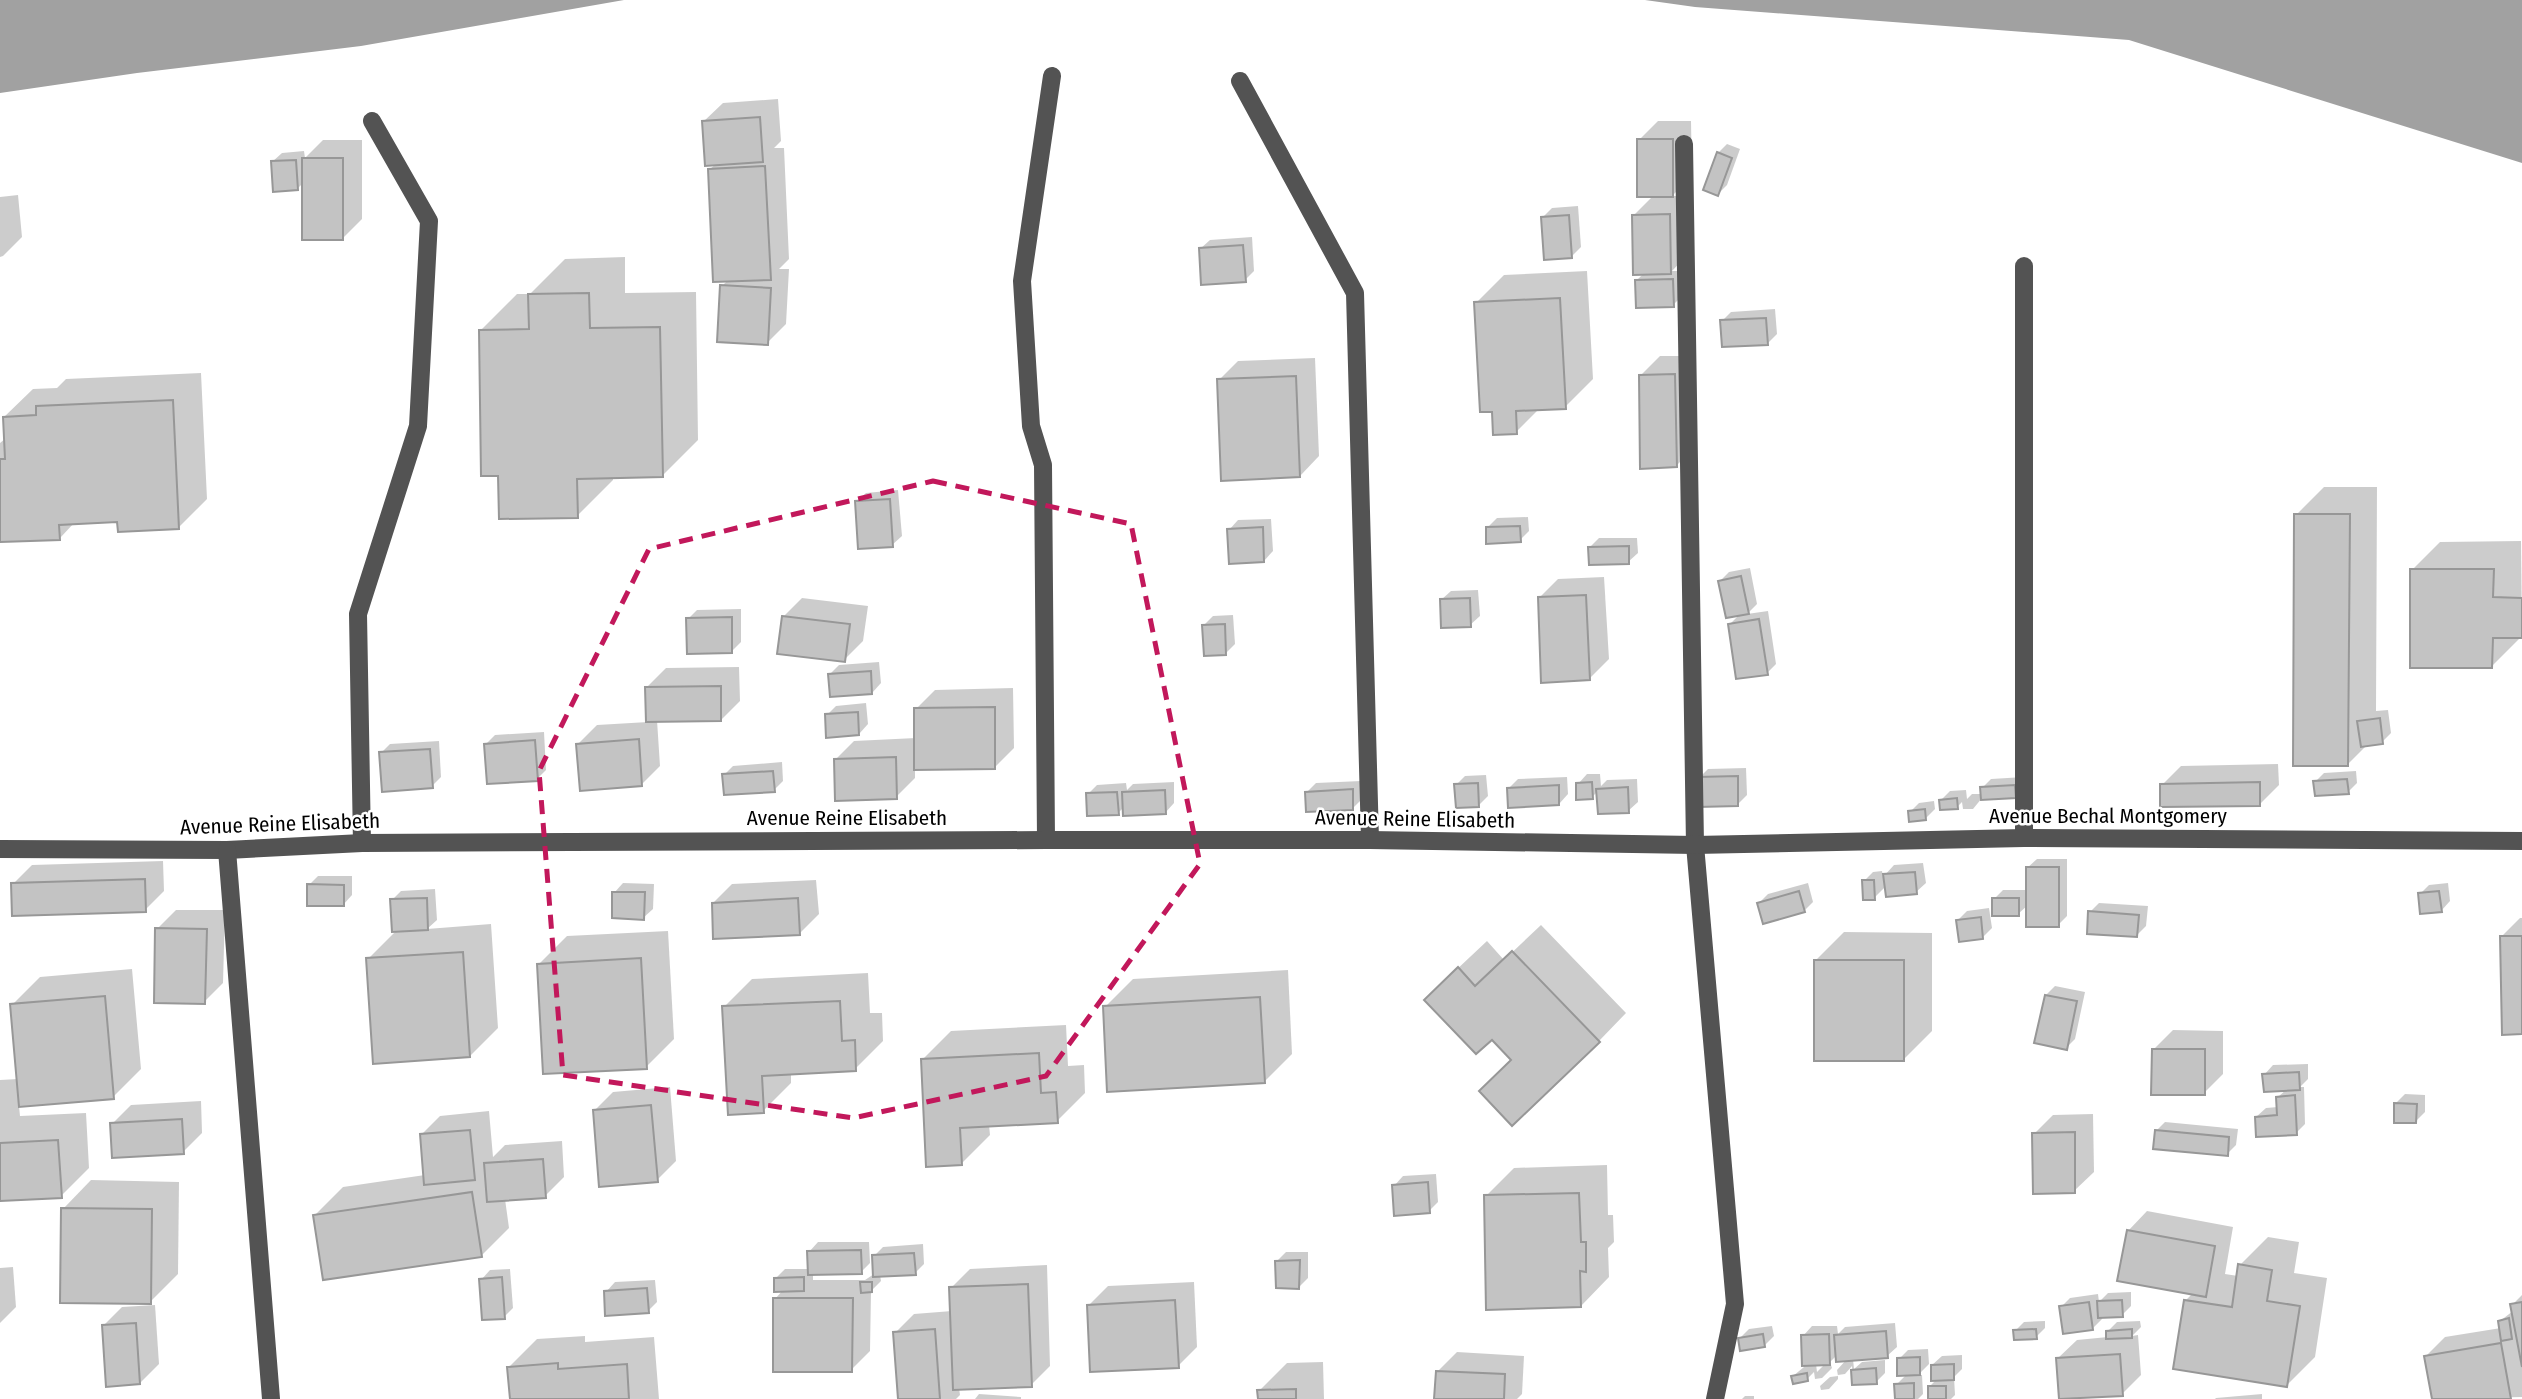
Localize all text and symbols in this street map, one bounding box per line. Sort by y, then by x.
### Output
street label: Avenue Bechal Montgomery [1989,803,2228,829]
street label: Avenue Reine Elisabeth [1315,804,1515,834]
street label: Avenue Reine Elisabeth [747,805,947,831]
street label: Avenue Reine Elisabeth [179,808,381,840]

